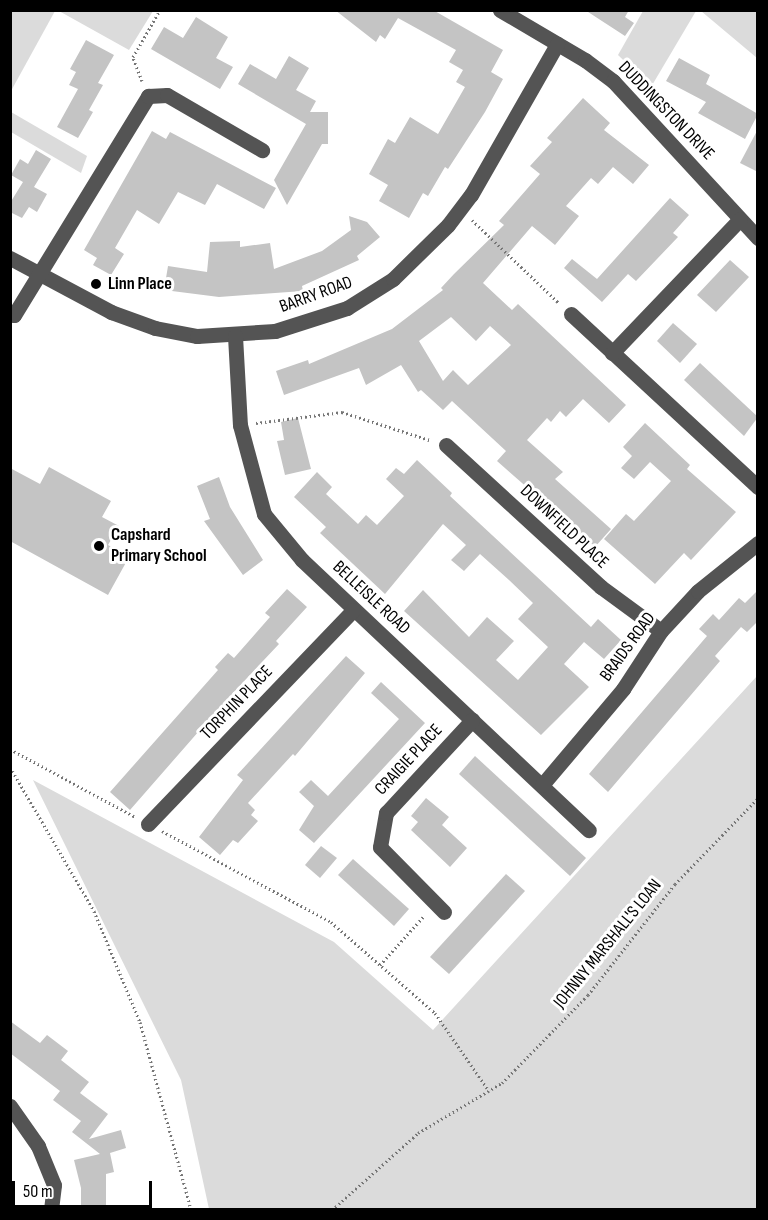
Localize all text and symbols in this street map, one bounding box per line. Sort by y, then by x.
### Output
street label: DUDDINGSTON DRIVE [613,57,719,165]
street label: BARRY ROAD [277,272,355,318]
place label: Linn Place [108,273,172,295]
marker: Linn Place [89,277,103,291]
street label: DOWNFIELD PLACE [515,481,613,573]
place label: Capshard Primary School [111,525,207,568]
marker: Capshard Primary School [92,539,106,553]
street label: BELLEISLE ROAD [328,557,414,639]
street label: BRAIDS ROAD [596,608,660,686]
street label: TORPHIN PLACE [196,661,278,745]
street label: CRAIGIE PLACE [371,720,447,800]
street label: JOHNNY MARSHALL'S LOAN [549,875,667,1013]
scale bar [15,1169,154,1207]
text: 50 m [23,1181,53,1202]

